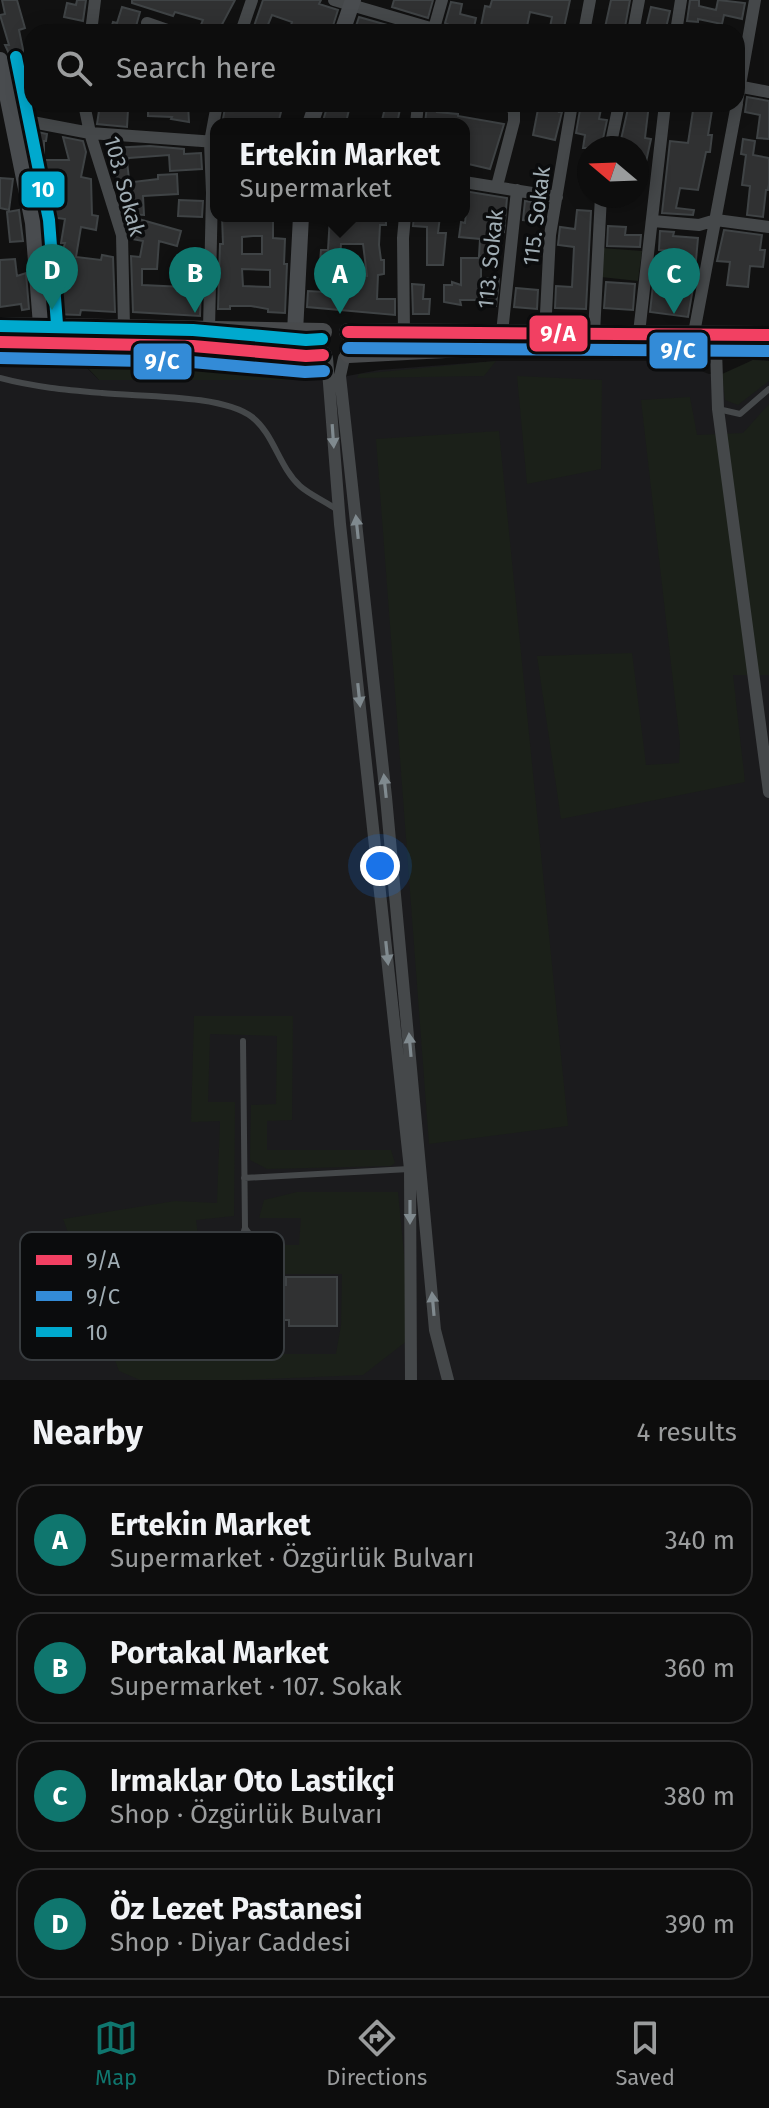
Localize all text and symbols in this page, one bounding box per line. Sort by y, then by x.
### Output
search box [24,24,745,112]
icon: search [52,46,96,90]
text: Search here [116,50,276,86]
popup [210,118,470,222]
street label: 103. Sokak [98,133,151,240]
north arrow [577,136,649,208]
text: Ertekin Market [240,137,440,173]
street label: 115. Sokak [517,164,556,267]
line badge: 10 [20,170,66,209]
text: Supermarket [240,173,392,204]
text: 10 [31,176,55,203]
street label: 113. Sokak [472,207,509,310]
pin: D [26,244,78,310]
pin: B [169,247,221,313]
pin: A [314,248,366,314]
pin: C [648,248,700,314]
line badge: 9/A [528,314,589,353]
text: 9/A [540,320,577,347]
line badge: 9/C [648,331,709,370]
text: 9/C [660,337,696,364]
line badge: 9/C [132,342,193,381]
text: 9/C [144,348,180,375]
one-way arrow [327,424,340,449]
one-way arrow [350,515,363,540]
one-way arrow [352,683,365,708]
one-way arrow [379,773,392,798]
your location [360,846,400,886]
one-way arrow [380,941,393,966]
one-way arrow [403,1032,416,1057]
one-way arrow [404,1200,417,1225]
legend [20,1232,284,1360]
text: 9/A [86,1247,120,1274]
text: 9/C [86,1283,120,1310]
one-way arrow [426,1291,439,1316]
text: 10 [86,1319,108,1346]
text: Nearby [32,1412,143,1453]
text: 4 results [636,1417,737,1448]
text: Ertekin Market [110,1507,311,1543]
text: A [52,1525,68,1556]
text: 340 m [665,1525,735,1556]
text: Supermarket · Özgürlük Bulvarı [110,1543,474,1574]
text: Portakal Market [110,1635,329,1671]
text: B [52,1653,68,1684]
text: 360 m [664,1653,735,1684]
text: Supermarket · 107. Sokak [110,1671,402,1702]
text: Irmaklar Oto Lastikçi [110,1763,395,1799]
text: C [53,1781,67,1812]
text: 380 m [664,1781,735,1812]
text: Shop · Özgürlük Bulvarı [110,1799,382,1830]
text: Öz Lezet Pastanesi [110,1891,363,1927]
text: D [52,1909,68,1940]
text: 390 m [665,1909,735,1940]
text: Shop · Diyar Caddesi [110,1927,351,1958]
tab: Map [94,2016,138,2091]
tab: Directions [326,2016,427,2091]
tab: Saved [615,2016,675,2091]

